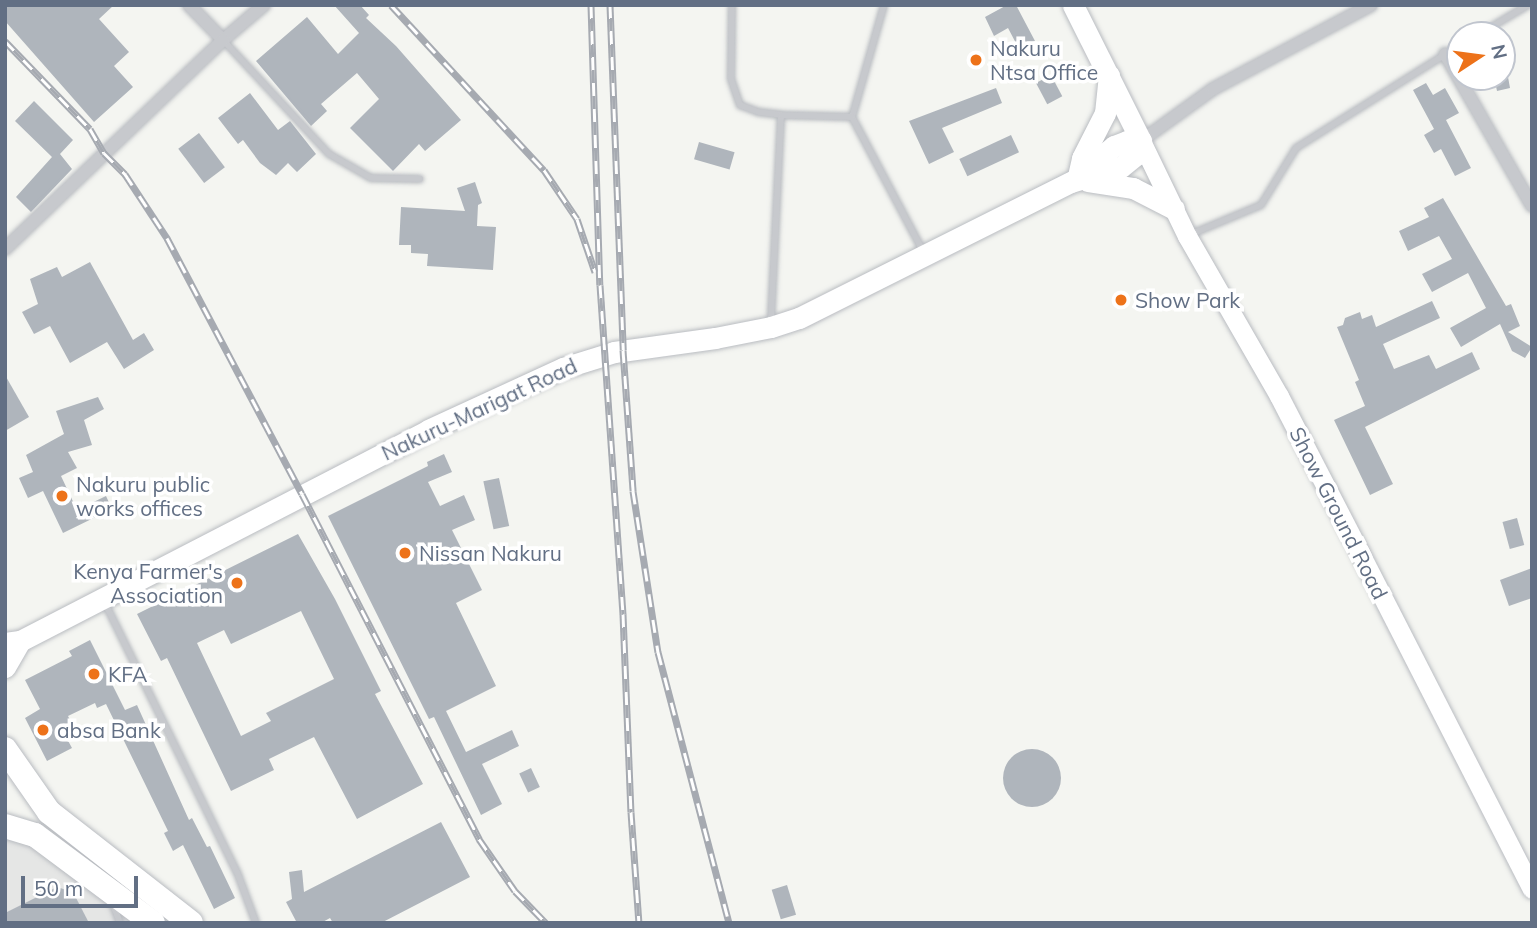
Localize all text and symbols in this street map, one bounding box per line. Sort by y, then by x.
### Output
north arrow [1446,21,1516,91]
place label: Nakuru Ntsa Office [990,35,1098,85]
text: N [1486,42,1513,61]
marker: Nakuru Ntsa Office [968,52,984,68]
place label: Show Park [1135,287,1240,313]
marker: Show Park [1113,292,1129,308]
street label: Nakuru-Marigat Road [377,353,581,465]
street label: Show Ground Road [1285,423,1393,603]
place label: Nakuru public works offices [76,471,210,521]
marker: Nakuru public works offices [54,488,70,504]
place label: Nissan Nakuru [419,540,562,566]
marker: Nissan Nakuru [397,545,413,561]
place label: Kenya Farmer's Association [73,558,223,608]
marker: Kenya Farmer's Association [229,575,245,591]
place label: KFA [108,661,147,687]
marker: KFA [86,666,102,682]
place label: absa Bank [57,717,161,743]
marker: absa Bank [35,722,51,738]
scale bar [24,862,142,906]
text: 50 m [34,875,83,901]

